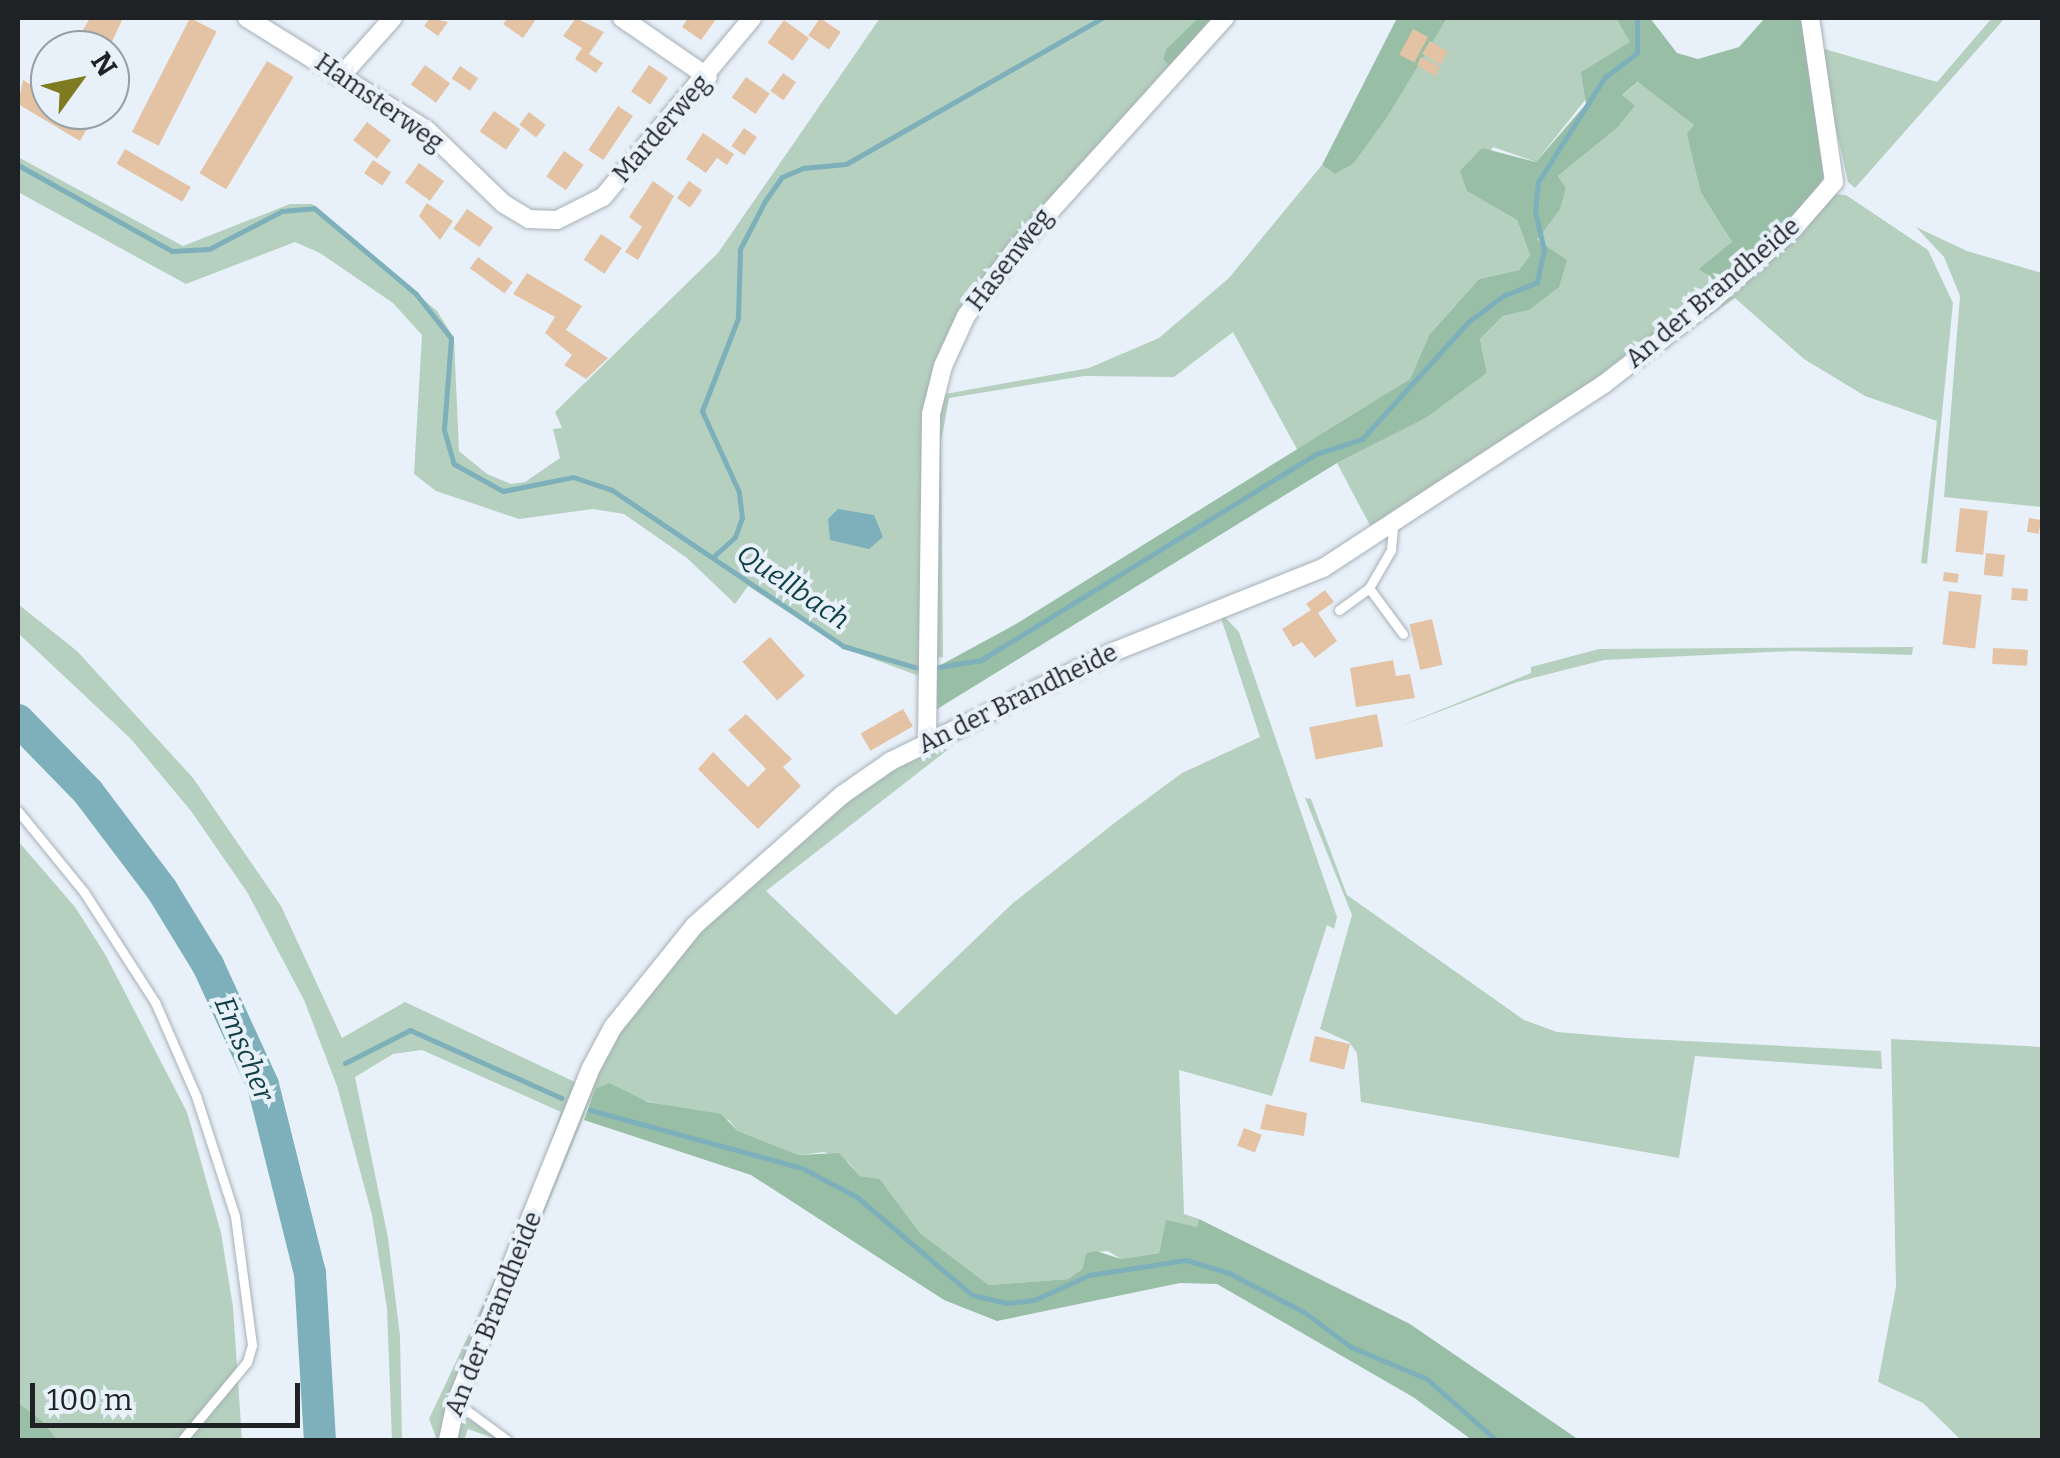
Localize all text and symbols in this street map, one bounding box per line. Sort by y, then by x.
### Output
north arrow [30,30,130,130]
text: N [84,46,124,83]
street label: Hamsterweg [309,48,449,158]
street label: Marderweg [607,69,717,189]
street label: Hasenweg [961,203,1059,317]
street label: An der Brandheide [1620,211,1806,375]
water label: Quellbach [730,537,856,637]
street label: An der Brandheide [913,638,1123,760]
water label: Emscher [207,992,281,1106]
street label: An der Brandheide [439,1207,549,1421]
scale bar [35,1363,305,1425]
text: 100 m [47,1382,132,1418]

